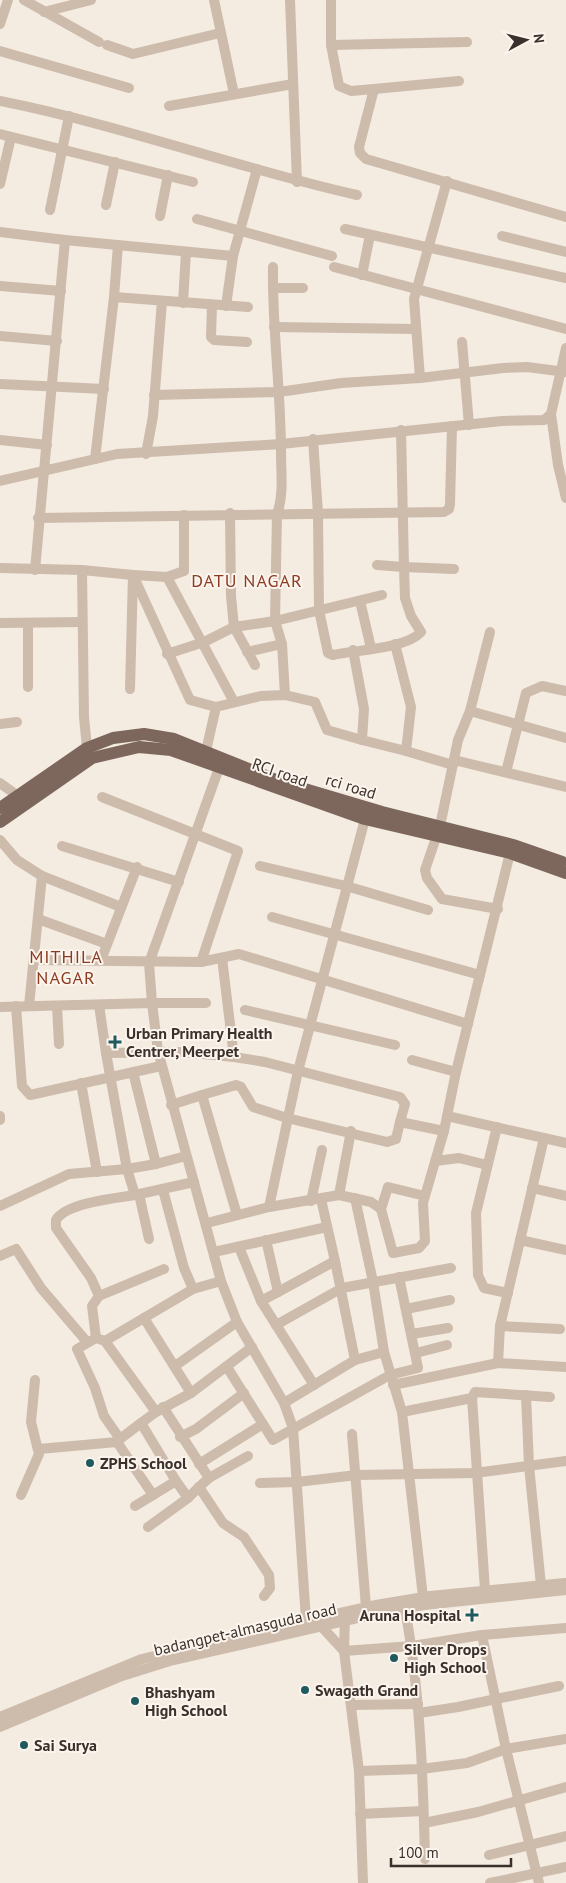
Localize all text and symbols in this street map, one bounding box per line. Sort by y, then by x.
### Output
north arrow [501,15,551,65]
text: N [529,33,548,44]
district label: DATU NAGAR [191,569,303,592]
street label: RCI road [250,753,310,791]
street label: rci road [323,769,379,803]
district label: MITHILA NAGAR [29,945,103,989]
place label: Urban Primary Health Centrer, Meerpet [126,1023,273,1061]
marker: Urban Primary Health Centrer, Meerpet [108,1035,122,1049]
place label: ZPHS School [100,1453,187,1473]
marker: ZPHS School [84,1457,96,1469]
street label: badangpet-almasguda road [152,1598,338,1660]
place label: Aruna Hospital [359,1605,461,1625]
marker: Aruna Hospital [465,1608,479,1622]
place label: Silver Drops High School [404,1639,487,1677]
marker: Silver Drops High School [388,1652,400,1664]
place label: Swagath Grand [315,1680,418,1700]
place label: Bhashyam High School [145,1682,227,1720]
marker: Swagath Grand [299,1684,311,1696]
marker: Bhashyam High School [129,1695,141,1707]
place label: Sai Surya [34,1735,97,1755]
marker: Sai Surya [18,1739,30,1751]
scale bar [391,1836,511,1868]
text: 100 m [398,1843,439,1862]

